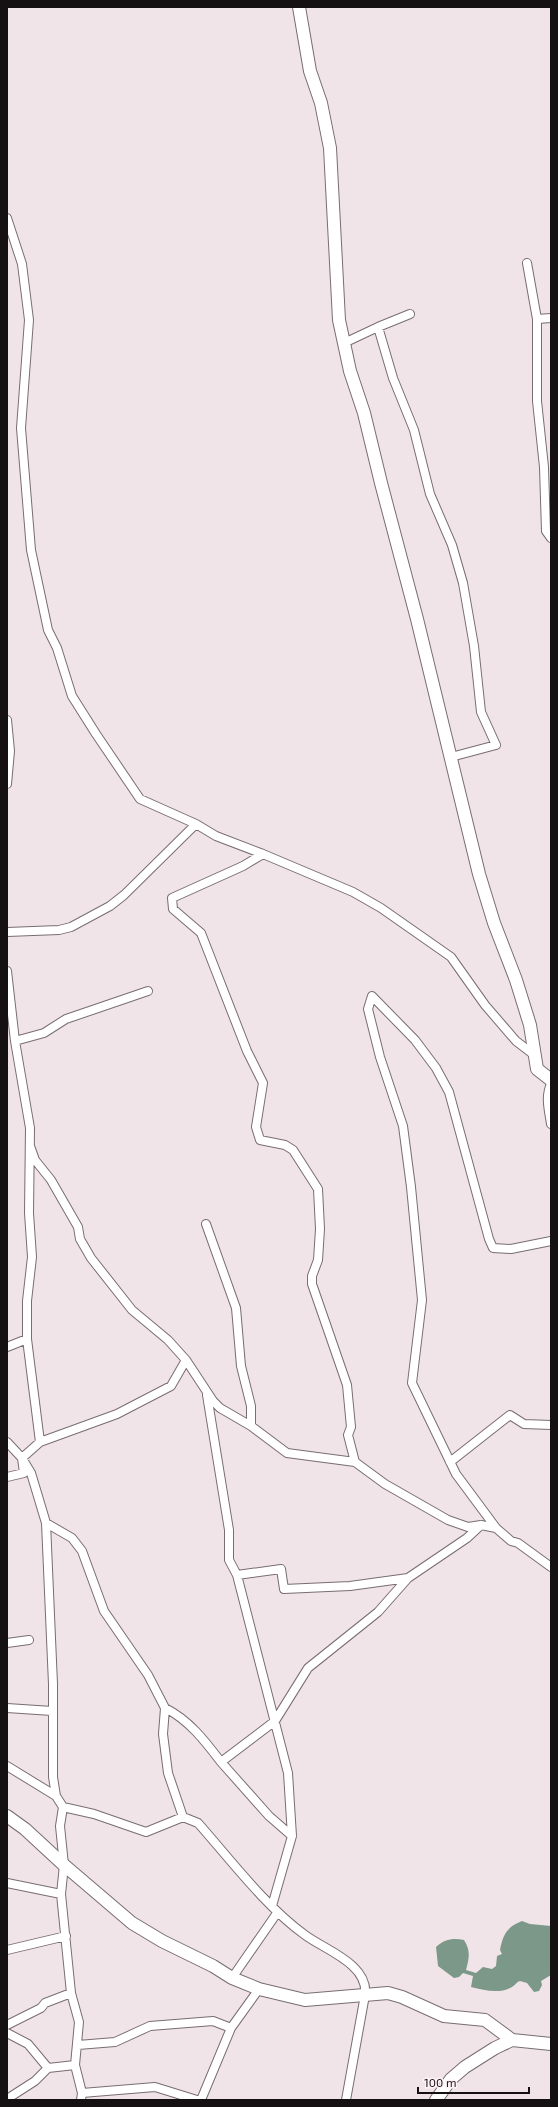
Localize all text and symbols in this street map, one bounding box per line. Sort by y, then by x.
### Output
scale bar [418,2069,529,2095]
text: 100 m [424,2075,456,2089]

